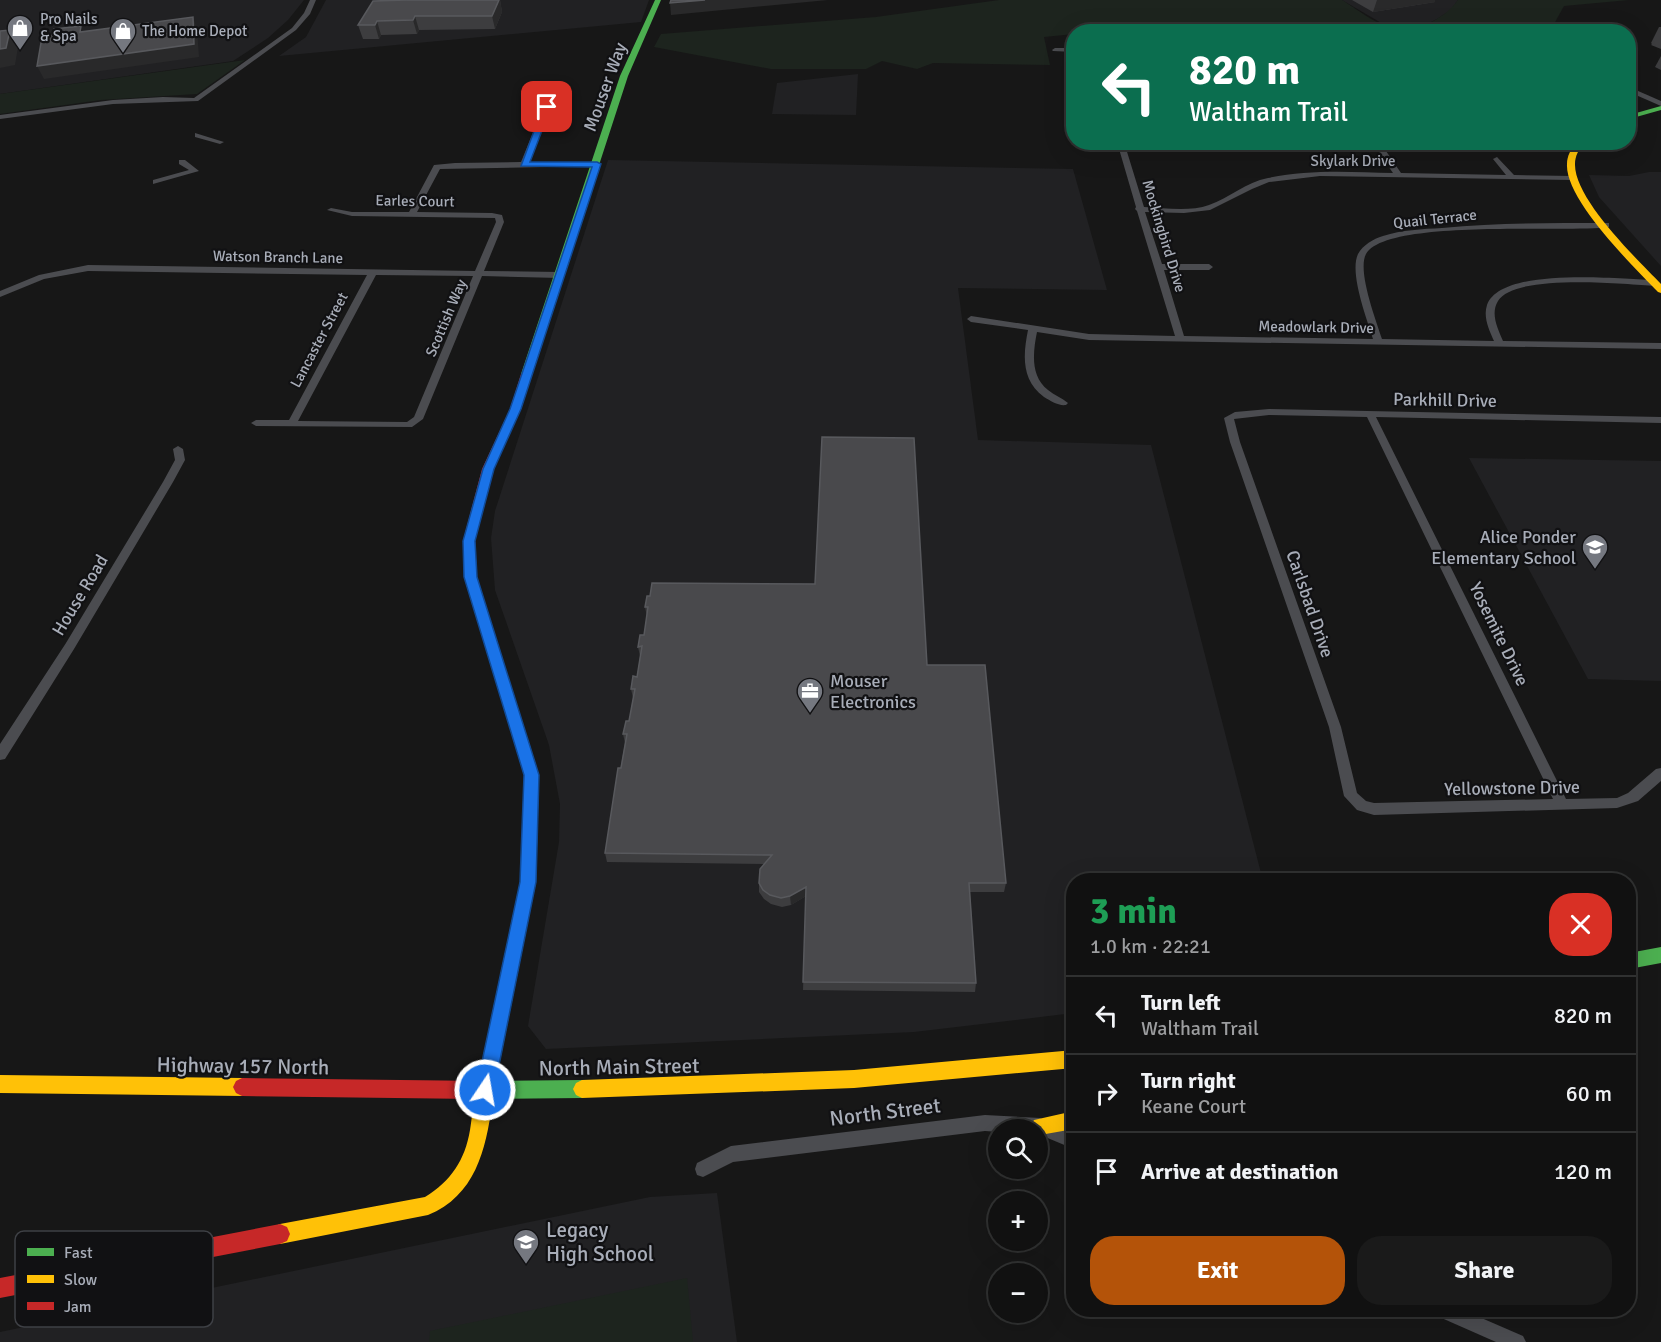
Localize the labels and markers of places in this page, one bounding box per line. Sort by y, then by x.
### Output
place label: Pro Nails & Spa [40,10,98,45]
shop icon: Pro Nails & Spa [5,13,35,51]
shop icon: The Home Depot [108,16,138,54]
place label: The Home Depot [142,22,247,40]
pin [521,81,572,132]
place label: Alice Ponder Elementary School [1431,526,1576,569]
school or university icon: Alice Ponder Elementary School [1580,532,1610,570]
place label: Mouser Electronics [830,670,916,713]
office icon: Mouser Electronics [795,676,825,714]
place label: Legacy High School [546,1217,654,1267]
school or university icon: Legacy High School [511,1227,541,1265]

